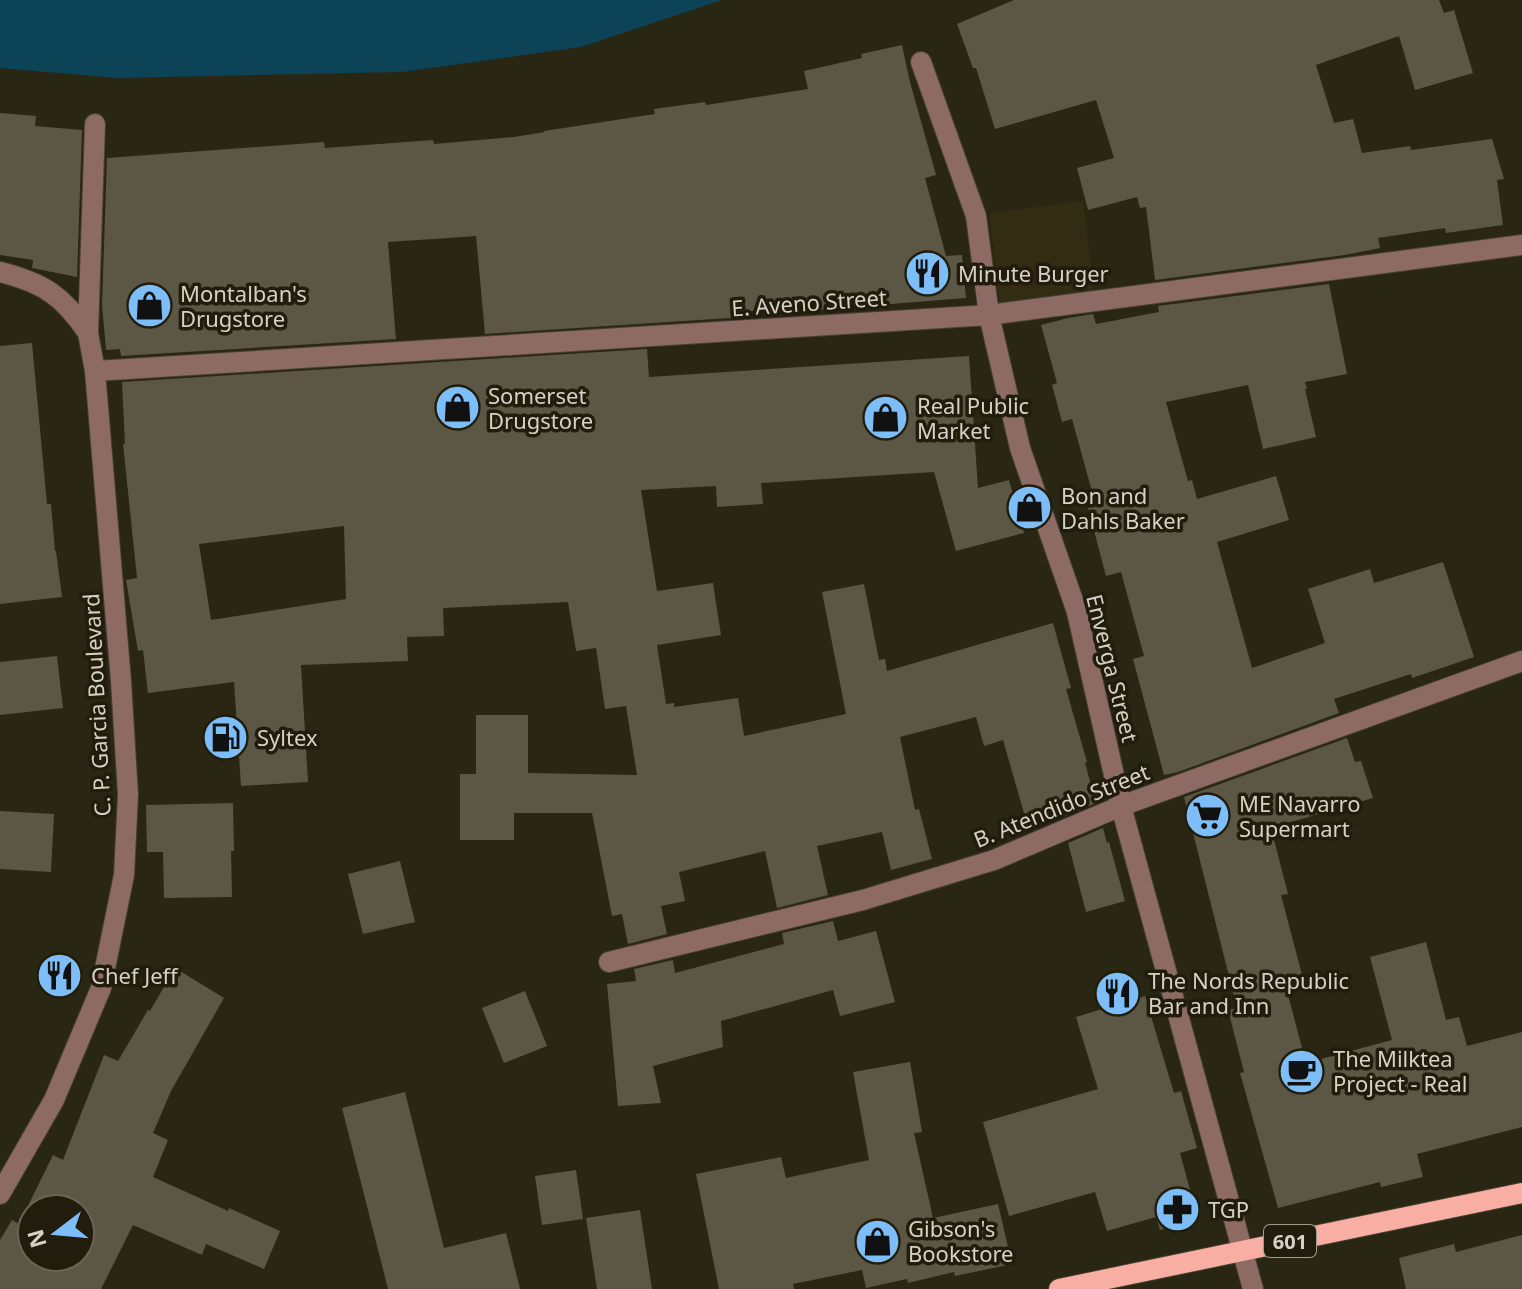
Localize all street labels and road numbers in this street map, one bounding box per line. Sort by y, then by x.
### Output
street label: E. Aveno Street [730,282,888,322]
street label: Enverga Street [1080,591,1146,745]
street label: C. P. Garcia Boulevard [75,593,117,817]
street label: B. Atendido Street [969,756,1153,854]
road number: 601 [1264,1225,1316,1257]

